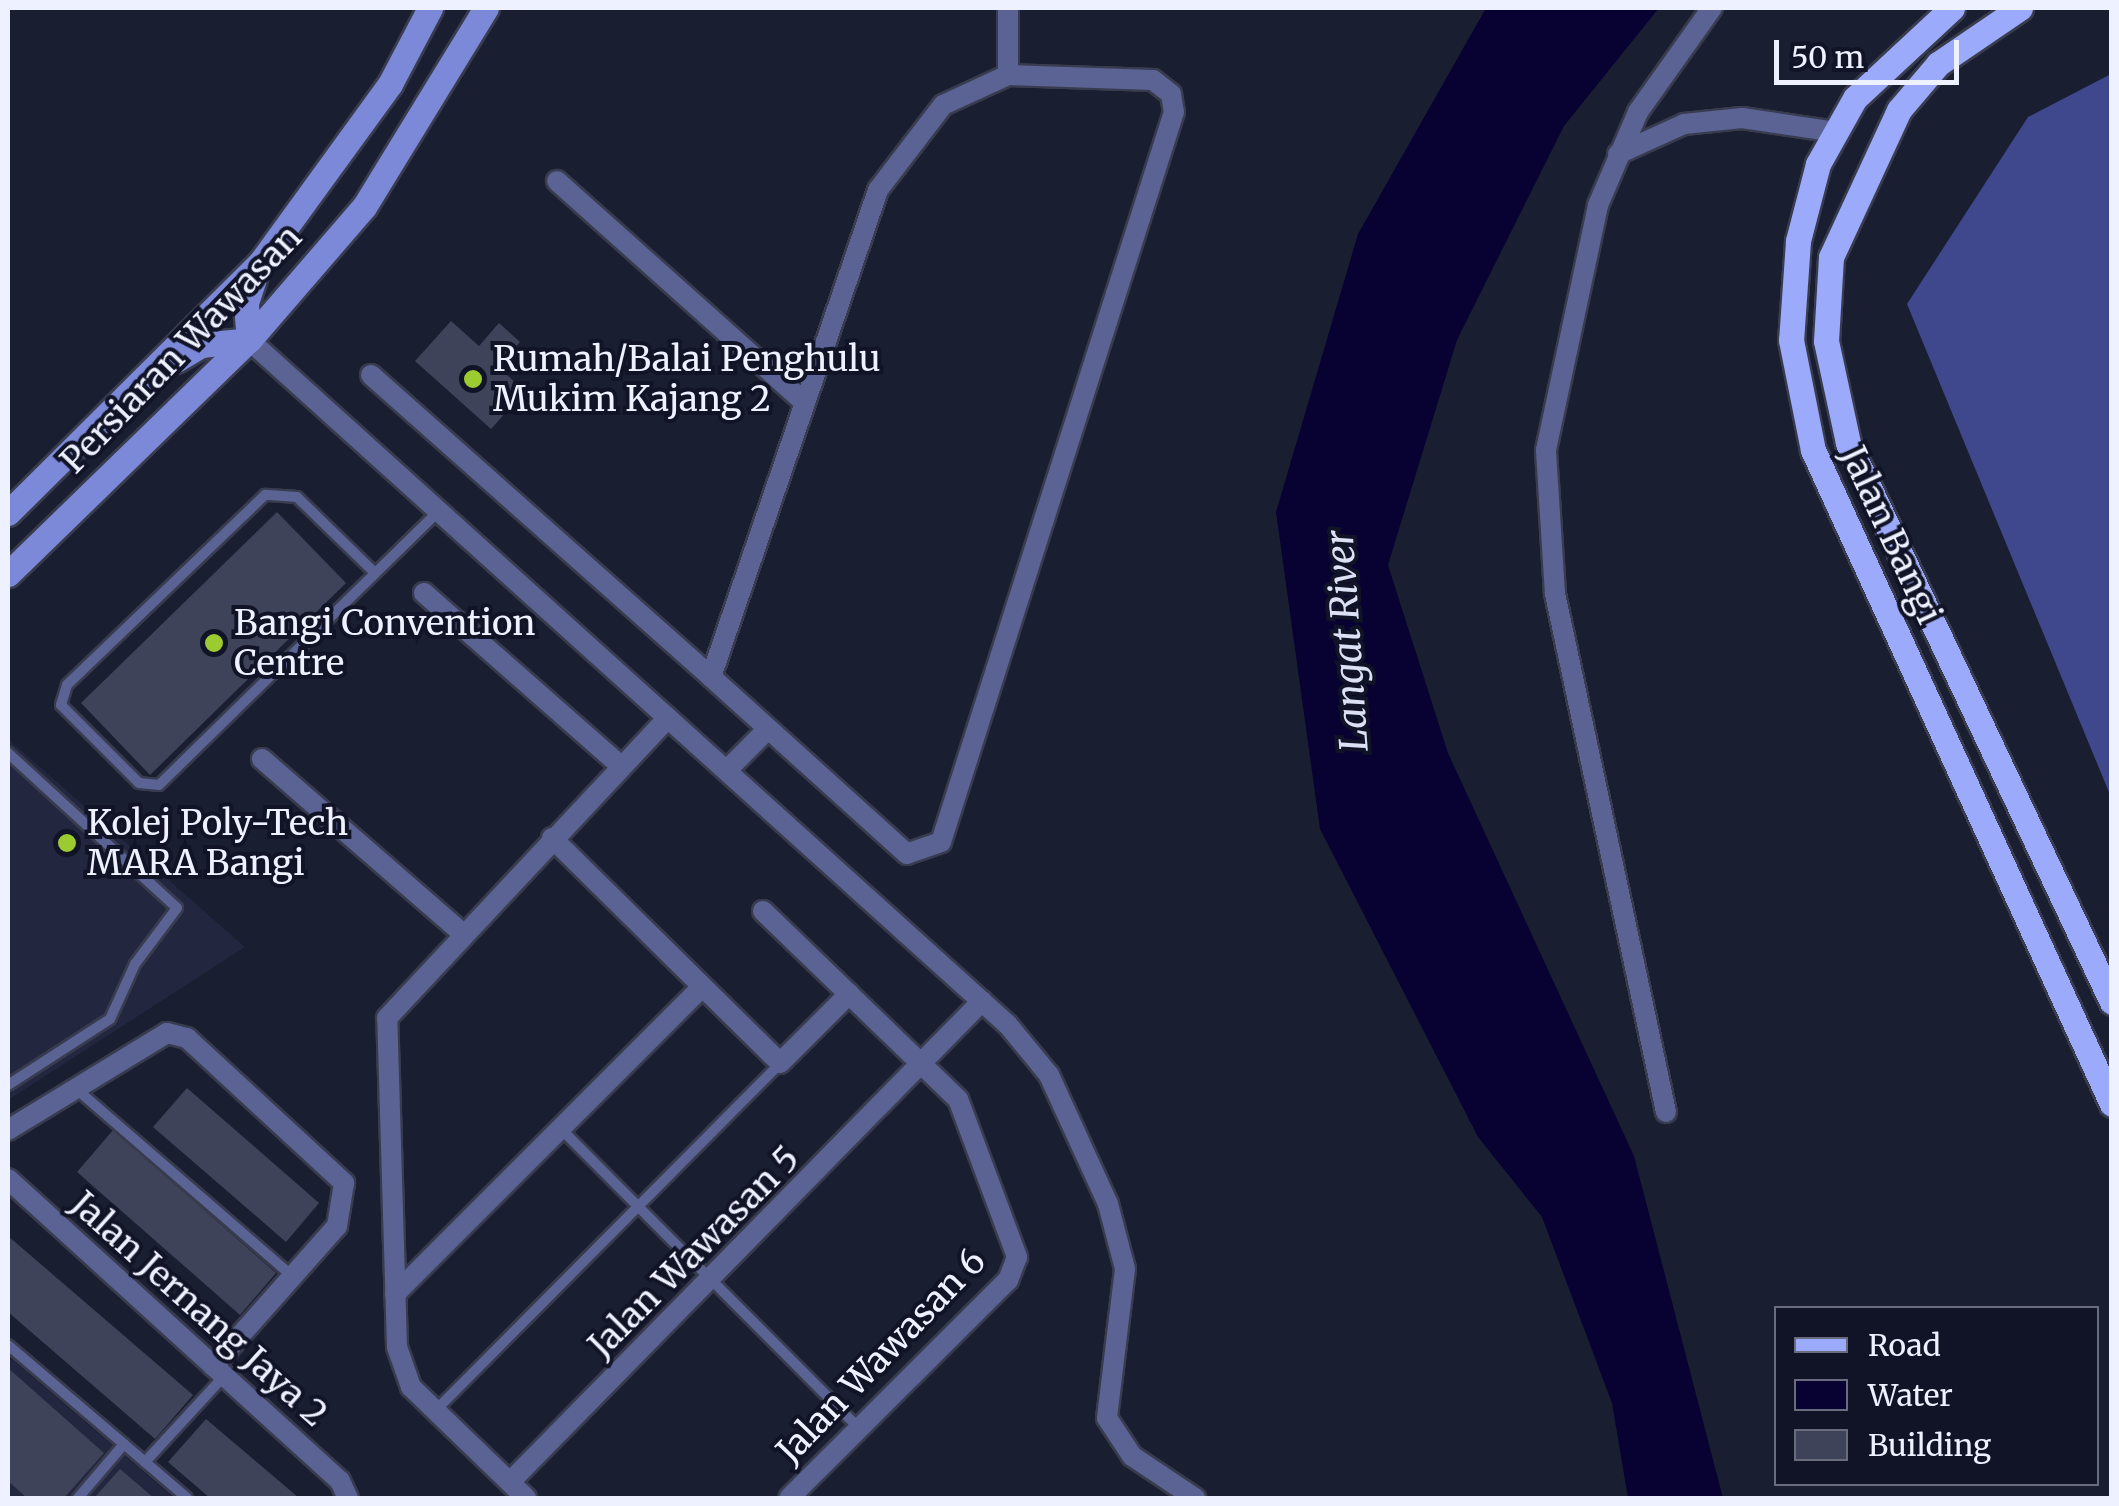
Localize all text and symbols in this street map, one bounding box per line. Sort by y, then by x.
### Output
scale bar [1779,20,1964,82]
text: 50 m [1791,38,1864,76]
street label: Persiaran Wawasan [52,216,310,482]
place label: Rumah/Balai Penghulu Mukim Kajang 2 [493,338,881,420]
marker: Rumah/Balai Penghulu Mukim Kajang 2 [462,368,484,390]
street label: Jalan Bangi [1832,440,1950,630]
water label: Langat River [1317,529,1377,753]
place label: Bangi Convention Centre [234,602,536,684]
marker: Bangi Convention Centre [203,632,225,654]
place label: Kolej Poly-Tech MARA Bangi [87,802,348,884]
marker: Kolej Poly-Tech MARA Bangi [56,832,78,854]
street label: Jalan Wawasan 5 [580,1138,808,1366]
street label: Jalan Jernang Jaya 2 [62,1183,336,1435]
street label: Jalan Wawasan 6 [768,1240,994,1472]
legend [1774,1306,2099,1486]
text: Road [1868,1326,1941,1364]
text: Water [1868,1376,1953,1414]
text: Building [1868,1426,1991,1464]

